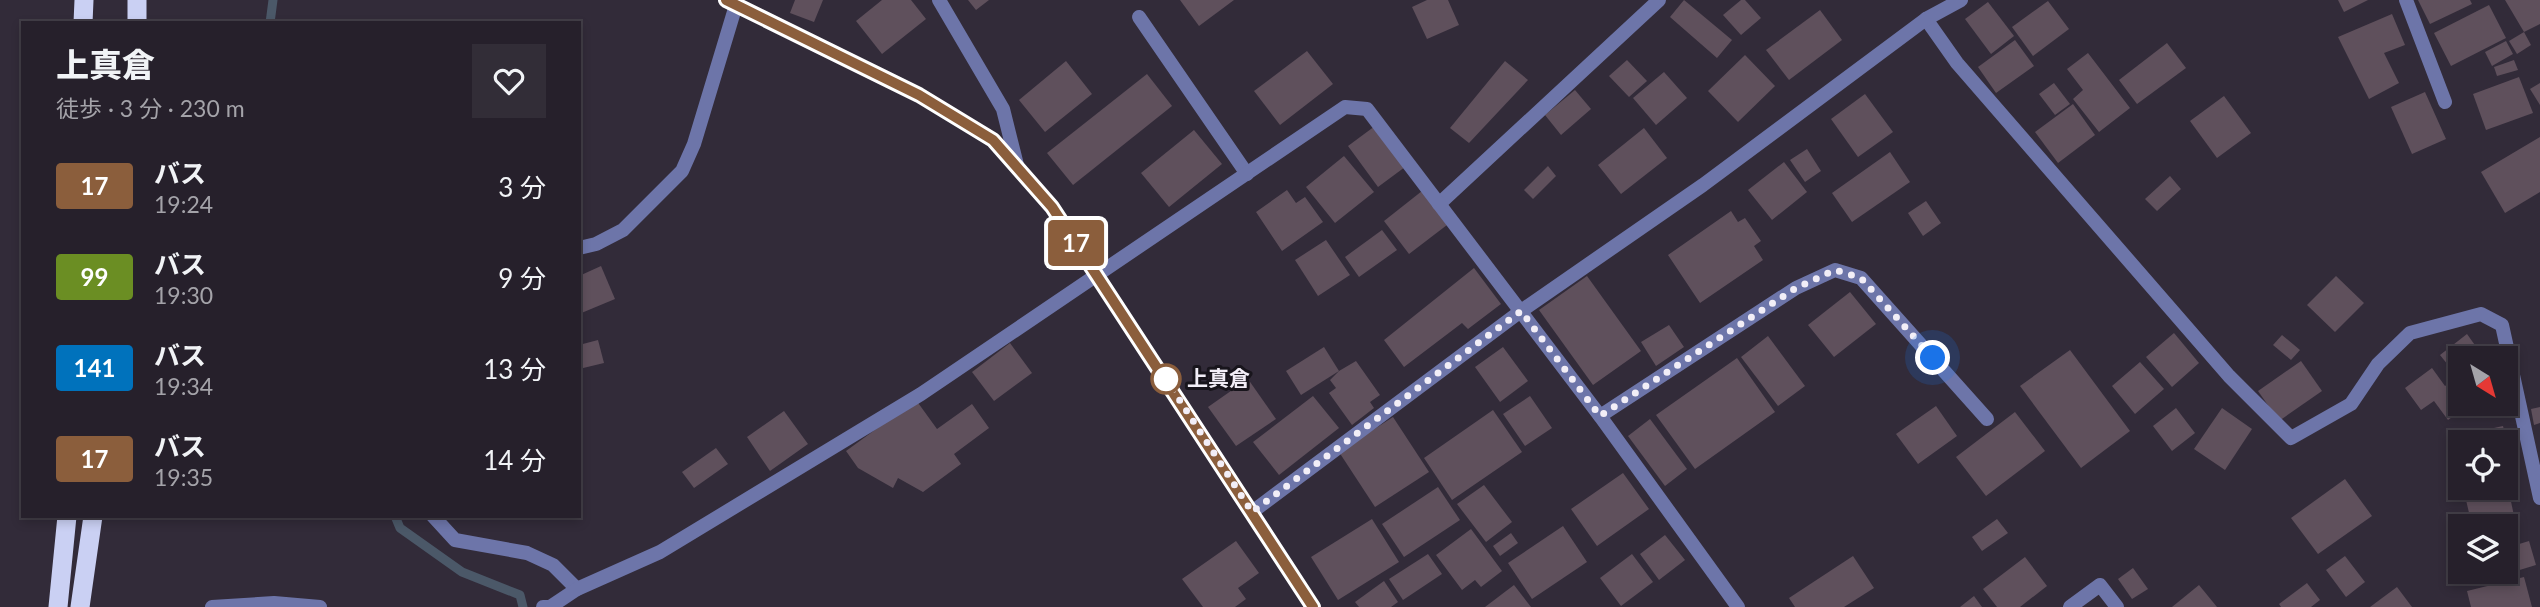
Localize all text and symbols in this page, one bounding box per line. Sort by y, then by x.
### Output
text: 上真倉 [56,44,155,84]
button: heart [472,44,546,118]
text: 徒歩 · 3 分 · 230 m [56,94,245,122]
text: バス [154,157,206,189]
text: 17 [81,171,108,200]
text: 3 分 [498,171,546,203]
text: 19:24 [154,190,213,218]
line badge: 17 [1044,220,1108,266]
text: 17 [1062,228,1090,257]
text: バス [154,248,206,280]
text: 99 [81,262,108,291]
text: 9 分 [498,262,546,294]
text: 19:30 [154,281,213,309]
text: バス [154,339,206,371]
your location [1915,340,1950,375]
north arrow [2448,346,2518,416]
map controls [2448,346,2518,584]
text: 141 [74,353,115,382]
text: 13 分 [483,353,546,385]
marker: 上真倉 [1151,364,1181,394]
place label: 上真倉 [1187,365,1250,390]
text: 19:34 [154,372,213,400]
text: バス [154,430,206,462]
button: locate [2448,430,2518,500]
text: 17 [81,444,108,473]
text: 14 分 [483,444,546,476]
text: 19:35 [154,463,213,491]
button: layers [2448,514,2518,584]

